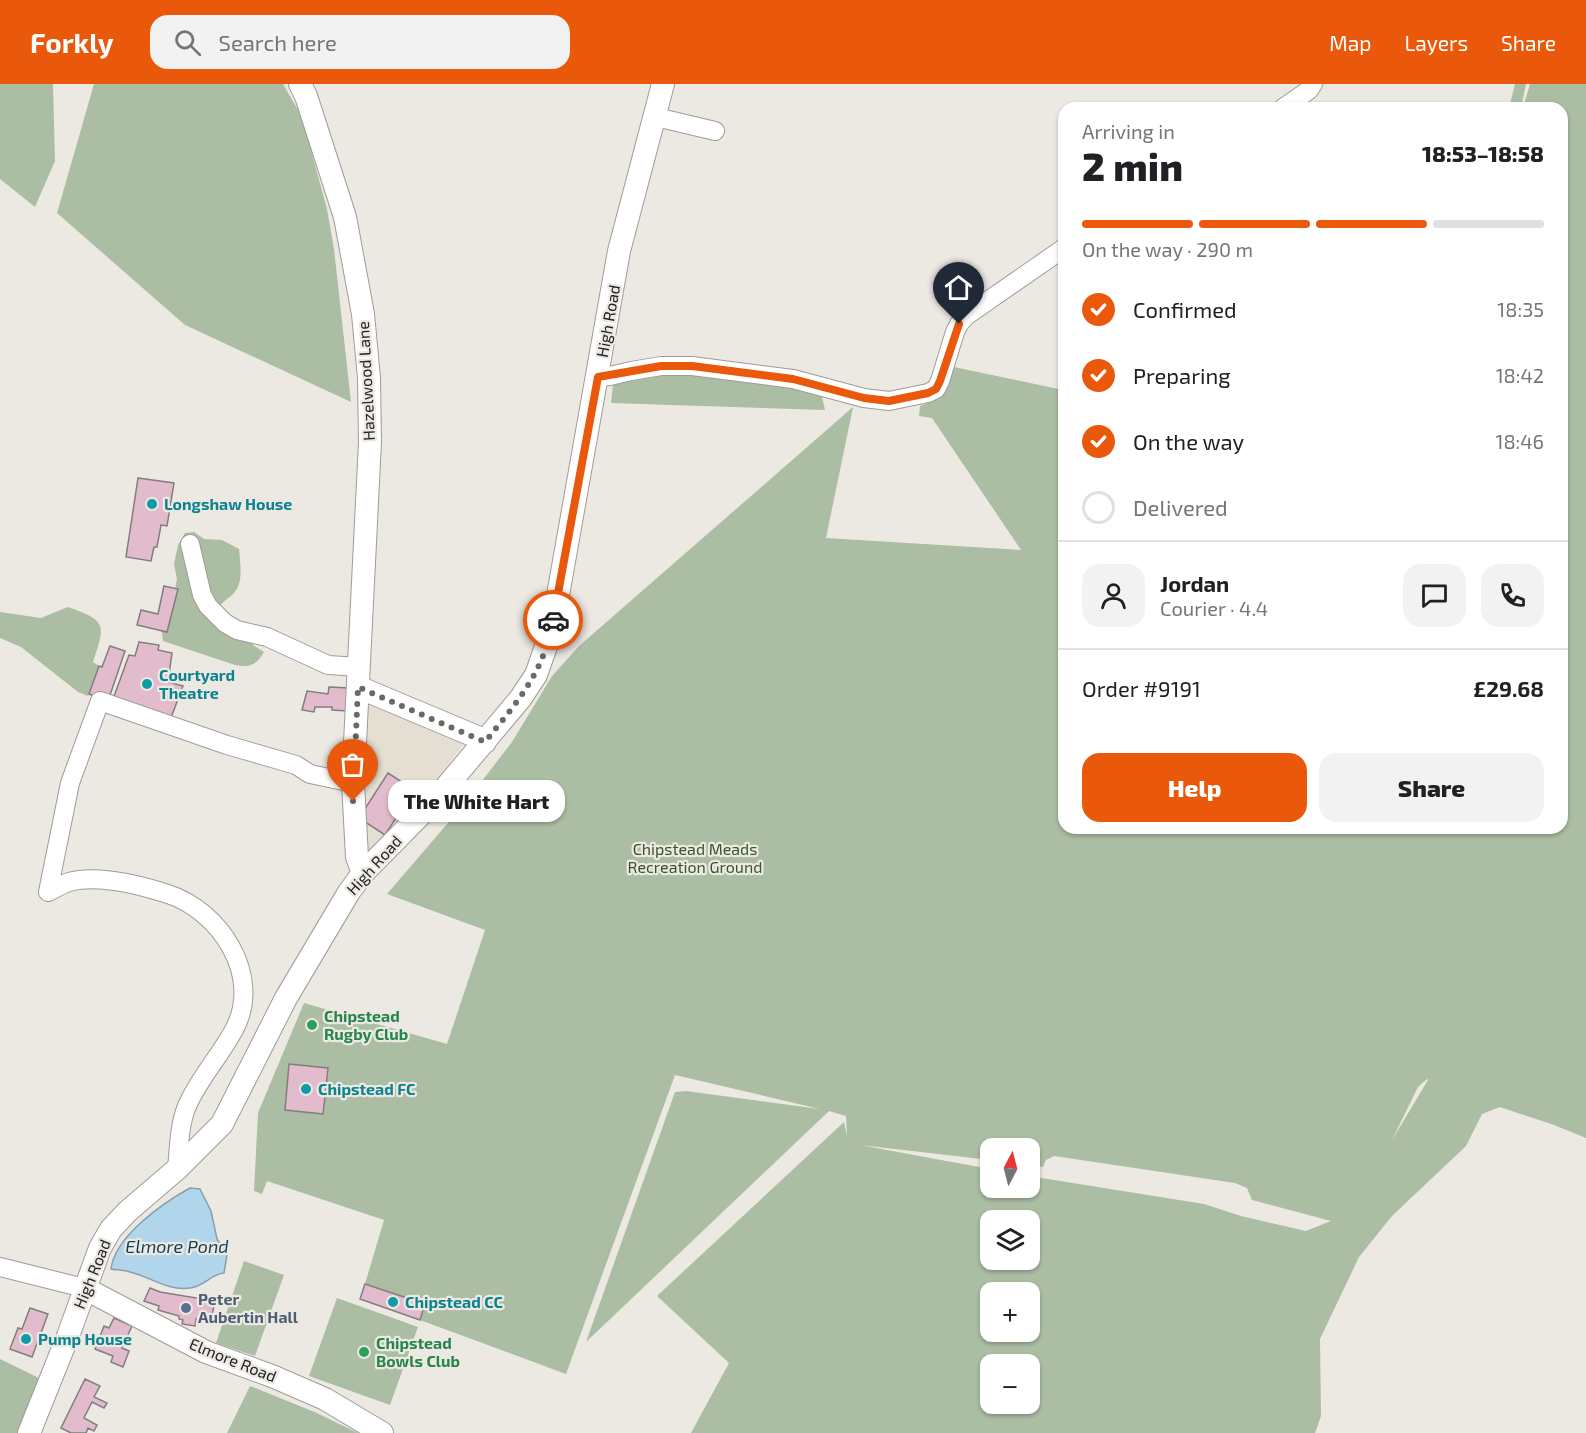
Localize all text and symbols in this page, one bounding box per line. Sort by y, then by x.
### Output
search box [150,15,570,69]
text: Forkly [30,25,114,59]
icon: search [171,26,204,59]
text: Search here [219,29,337,55]
text: Map [1329,30,1371,55]
text: Layers [1404,30,1468,55]
text: Share [1501,30,1556,55]
text: Arriving in [1082,119,1175,143]
text: 18:53–18:58 [1422,140,1544,166]
text: 2 min [1082,142,1183,189]
text: On the way · 290 m [1082,237,1253,261]
pin [933,262,984,324]
icon: home [942,271,975,304]
street label: High Road [592,283,623,359]
icon: check [1082,293,1115,326]
text: Confirmed [1133,296,1237,322]
text: 18:35 [1497,297,1544,321]
street label: Hazelwood Lane [353,321,378,441]
icon: check [1082,359,1115,392]
text: Preparing [1133,362,1231,388]
text: 18:42 [1496,363,1544,387]
icon: check [1082,425,1115,458]
text: On the way [1133,428,1244,454]
text: 18:46 [1495,429,1544,453]
place label: Longshaw House [164,494,292,513]
text: Delivered [1133,494,1228,520]
marker: Longshaw House [145,497,159,511]
button: person [1082,564,1145,627]
button: chat [1403,564,1466,627]
button: phone [1481,564,1544,627]
text: Jordan [1160,570,1229,596]
courier [523,590,583,650]
text: Courier · 4.4 [1160,596,1268,620]
icon: car [537,604,570,637]
place label: Courtyard Theatre [159,665,235,702]
text: Order #9191 [1082,675,1201,701]
text: £29.68 [1473,675,1544,701]
marker: Courtyard Theatre [140,677,154,691]
pin [327,739,378,801]
icon: bag [336,748,369,781]
button: Help [1082,753,1307,822]
button: Share [1319,753,1544,822]
callout: The White Hart [389,780,566,822]
text: The White Hart [404,789,549,813]
street label: High Road [342,831,405,898]
park label: Chipstead Meads Recreation Ground [628,839,762,876]
place label: Chipstead Rugby Club [324,1006,408,1044]
marker: Chipstead Rugby Club [305,1018,319,1032]
place label: Chipstead FC [318,1079,416,1098]
marker: Chipstead FC [299,1082,313,1096]
north arrow [980,1138,1040,1198]
map controls [980,1138,1040,1414]
button: layers [980,1210,1040,1270]
water label: Elmore Pond [125,1235,229,1257]
street label: High Road [69,1236,114,1311]
button: + [980,1282,1040,1342]
place label: Peter Aubertin Hall [198,1289,299,1326]
place label: Chipstead CC [405,1292,503,1311]
marker: Chipstead CC [386,1295,400,1309]
marker: Peter Aubertin Hall [179,1301,193,1315]
place label: Pump House [38,1329,132,1348]
marker: Pump House [19,1332,33,1346]
street label: Elmore Road [187,1333,279,1386]
place label: Chipstead Bowls Club [376,1333,460,1370]
marker: Chipstead Bowls Club [357,1345,371,1359]
button: − [980,1354,1040,1414]

